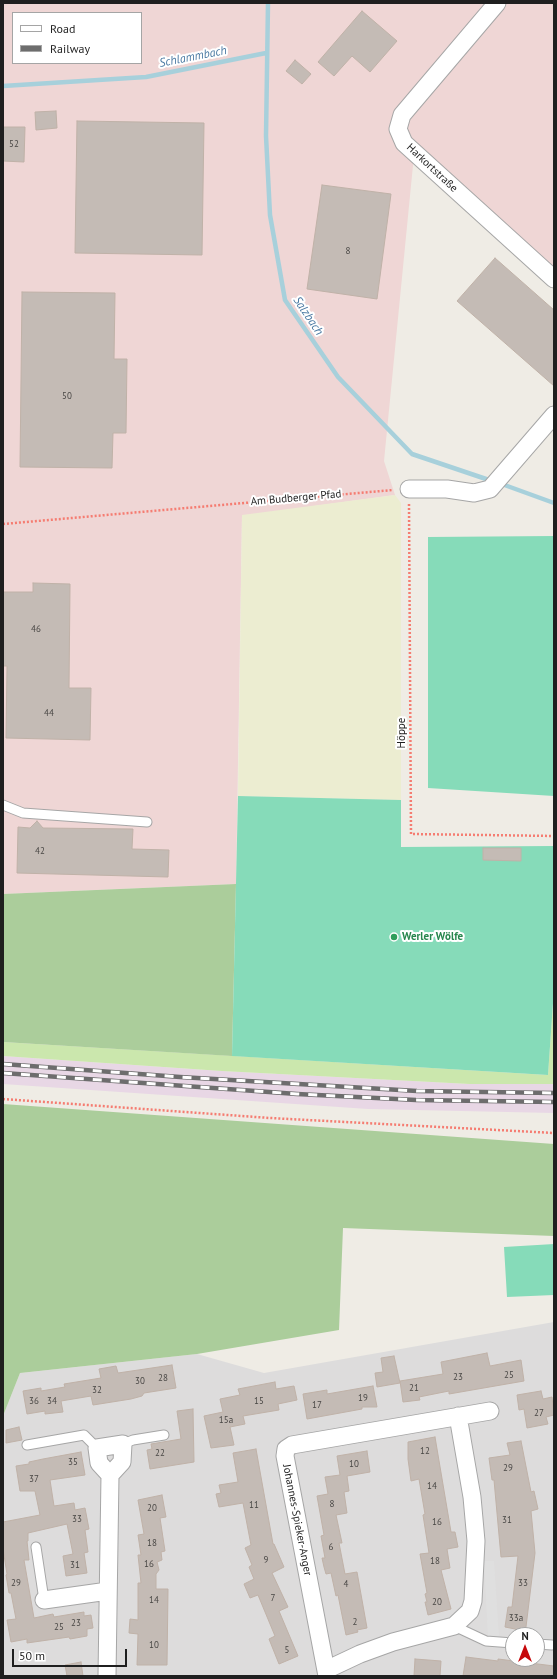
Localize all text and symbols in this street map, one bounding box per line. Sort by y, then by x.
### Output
legend [12,12,142,64]
text: Road [50,21,75,36]
text: Railway [50,41,90,56]
water label: Schlammbach [158,43,228,71]
house number: 52 [9,139,19,149]
street label: Harkortstraße [404,141,460,195]
house number: 8 [346,246,350,256]
water label: Salzbach [290,294,326,338]
house number: 50 [62,391,72,401]
street label: Am Budberger Pfad [250,487,342,509]
house number: 46 [31,624,41,634]
house number: 44 [44,708,54,718]
street label: Höppe [395,718,409,748]
house number: 42 [35,846,45,856]
place label: Werler Wölfe [402,930,463,944]
marker: Werler Wölfe [389,932,399,942]
house number: 25 [504,1370,514,1380]
house number: 23 [453,1372,463,1382]
house number: 28 [158,1373,168,1383]
house number: 30 [135,1376,145,1386]
house number: 21 [409,1383,419,1393]
house number: 32 [92,1385,102,1395]
house number: 19 [358,1393,368,1403]
house number: 36 [29,1396,39,1406]
house number: 34 [47,1396,57,1406]
house number: 15 [254,1396,264,1406]
house number: 17 [312,1400,322,1410]
house number: 27 [534,1408,544,1418]
house number: 15a [219,1415,233,1425]
house number: 12 [420,1446,430,1456]
house number: 22 [155,1448,165,1458]
house number: 35 [68,1457,78,1467]
house number: 10 [349,1459,359,1469]
street label: Johannes-Spieker-Anger [280,1463,314,1577]
house number: 29 [503,1463,513,1473]
house number: 37 [29,1474,39,1484]
house number: 14 [427,1481,437,1491]
house number: 8 [330,1499,334,1509]
house number: 11 [249,1500,259,1510]
house number: 20 [147,1503,157,1513]
house number: 33 [72,1514,82,1524]
house number: 31 [502,1515,512,1525]
house number: 16 [432,1517,442,1527]
house number: 18 [147,1538,157,1548]
house number: 6 [329,1542,333,1552]
house number: 9 [264,1555,268,1565]
house number: 18 [430,1556,440,1566]
house number: 16 [144,1559,154,1569]
house number: 31 [70,1560,80,1570]
house number: 29 [11,1578,21,1588]
house number: 33 [518,1578,528,1588]
house number: 4 [344,1579,348,1589]
house number: 7 [271,1593,275,1603]
house number: 14 [149,1595,159,1605]
house number: 20 [432,1597,442,1607]
house number: 33a [509,1613,523,1623]
house number: 2 [353,1617,357,1627]
house number: 23 [71,1618,81,1628]
house number: 25 [54,1622,64,1632]
north arrow [505,1627,545,1667]
text: N [521,1629,529,1643]
house number: 10 [149,1640,159,1650]
scale bar [14,1641,129,1667]
house number: 5 [285,1645,289,1655]
text: 50 m [19,1648,45,1663]

